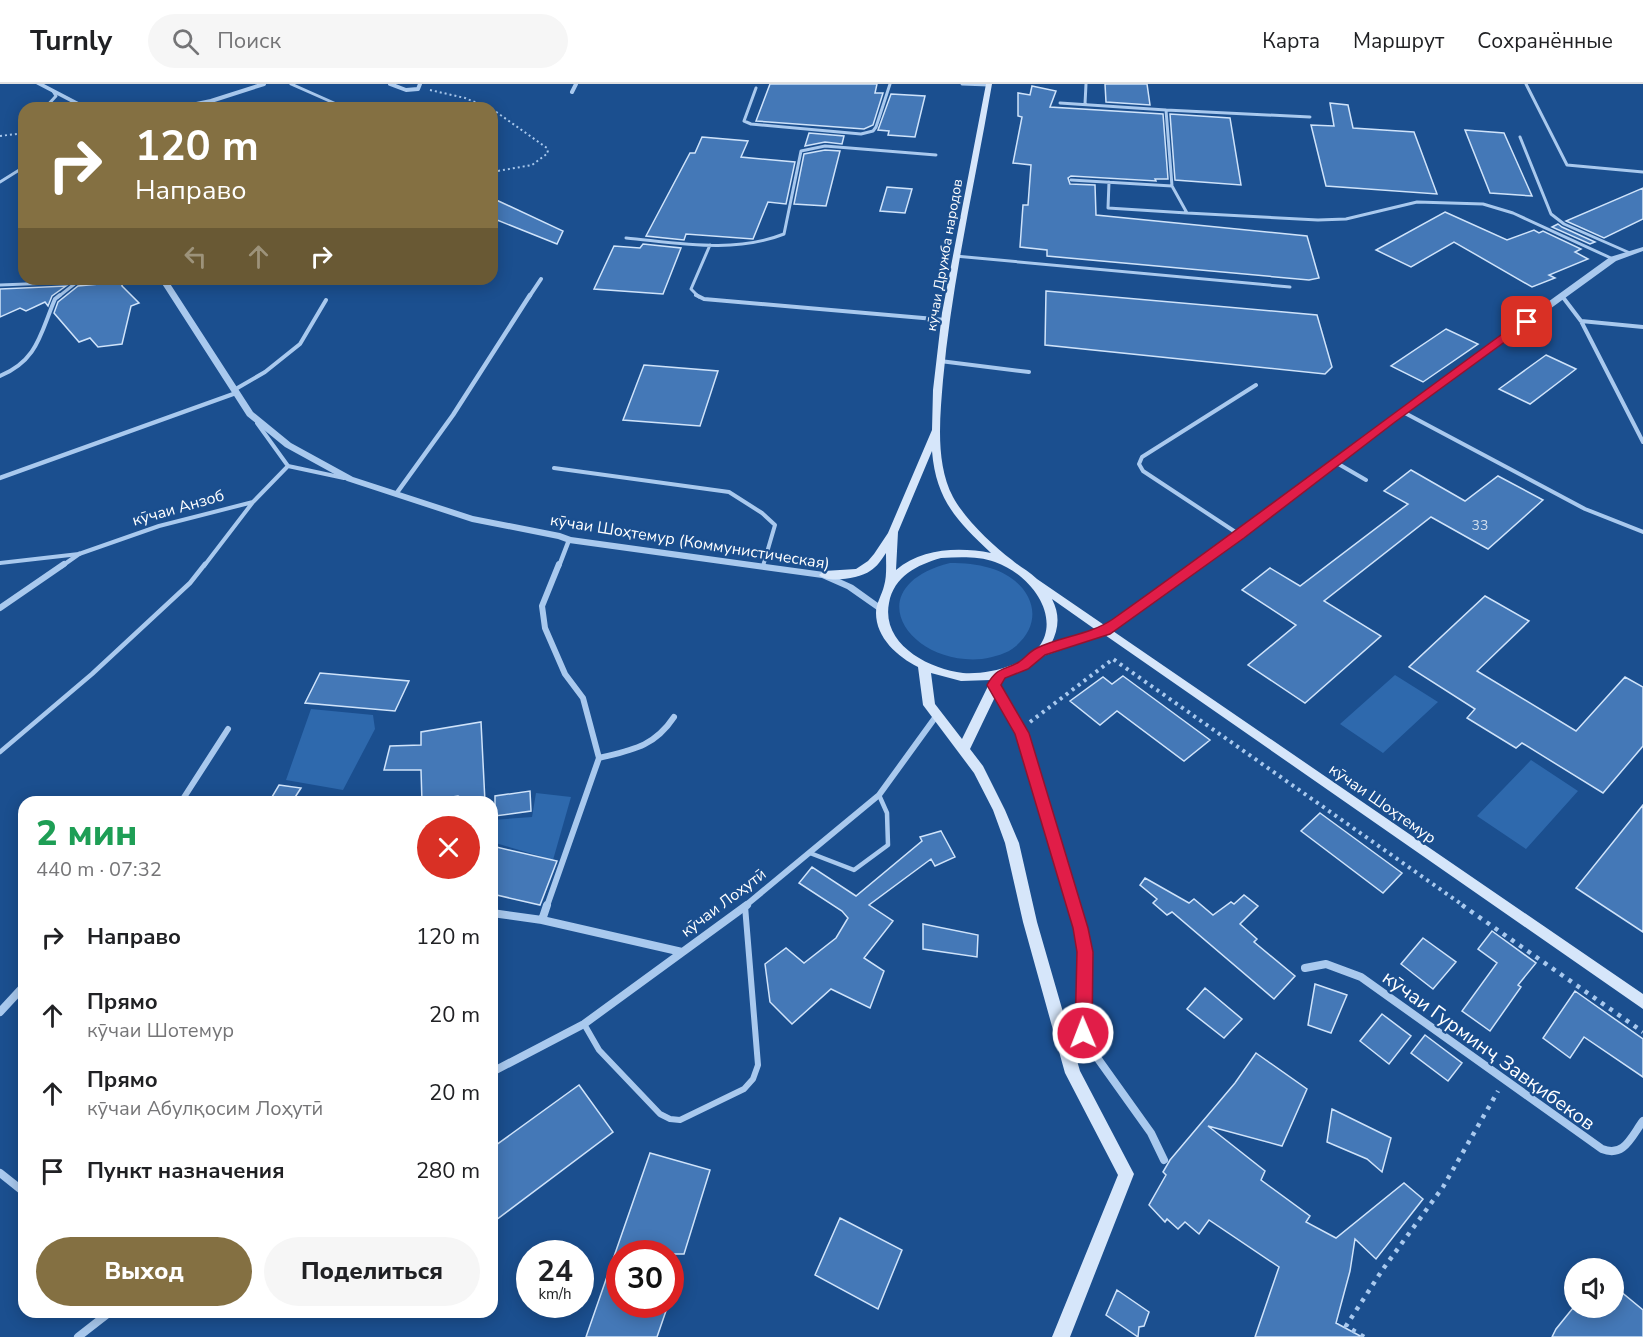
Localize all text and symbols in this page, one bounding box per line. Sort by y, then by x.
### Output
search box [148,14,568,68]
text: Turnly [30,22,112,60]
icon: search [169,25,202,58]
text: Поиск [217,26,281,56]
text: Карта [1262,27,1320,55]
text: Маршрут [1353,27,1444,55]
text: Сохранённые [1477,27,1613,55]
text: 120 m [135,118,259,175]
icon: right [36,126,114,204]
text: Направо [135,172,246,209]
street label: кӯчаи Дружба народов [922,177,967,333]
icon: left [179,240,212,273]
icon: ahead [242,240,275,273]
icon: right [305,240,338,273]
pin [1501,296,1552,347]
icon: arrive [1510,305,1543,338]
street label: кӯчаи Анзоб [130,484,227,532]
street label: кӯчаи Шоҳтемур (Коммунистическая) [549,509,831,575]
house number: 33 [1472,516,1488,535]
street label: кӯчаи Шоҳтемур [1324,759,1440,849]
text: 2 мин [36,809,137,858]
button: close [417,816,480,879]
text: 440 m · 07:32 [36,856,162,883]
street label: кӯчаи Лоҳутӣ [676,863,771,942]
icon: right [36,921,69,954]
text: Направо [87,922,181,952]
text: 120 m [416,922,480,952]
street label: кӯчаи Гурминҷ Завқибеков [1377,964,1601,1137]
text: Прямо [87,987,158,1017]
icon: ahead [36,999,69,1032]
text: 20 m [429,1000,480,1030]
position arrow [1051,1001,1115,1065]
text: кӯчаи Шотемур [87,1017,234,1044]
text: Прямо [87,1065,158,1095]
icon: ahead [36,1077,69,1110]
text: 20 m [429,1078,480,1108]
text: кӯчаи Абулқосим Лоҳутӣ [87,1095,323,1122]
icon: arrive [36,1155,69,1188]
text: Пункт назначения [87,1156,285,1186]
text: 280 m [416,1156,480,1186]
button: Выход [36,1237,252,1306]
button: Поделиться [264,1237,480,1306]
speed limit sign: 30 [606,1240,684,1318]
text: 24 [537,1251,573,1292]
map controls [1564,1258,1624,1318]
button: sound [1564,1258,1624,1318]
text: km/h [538,1284,572,1304]

